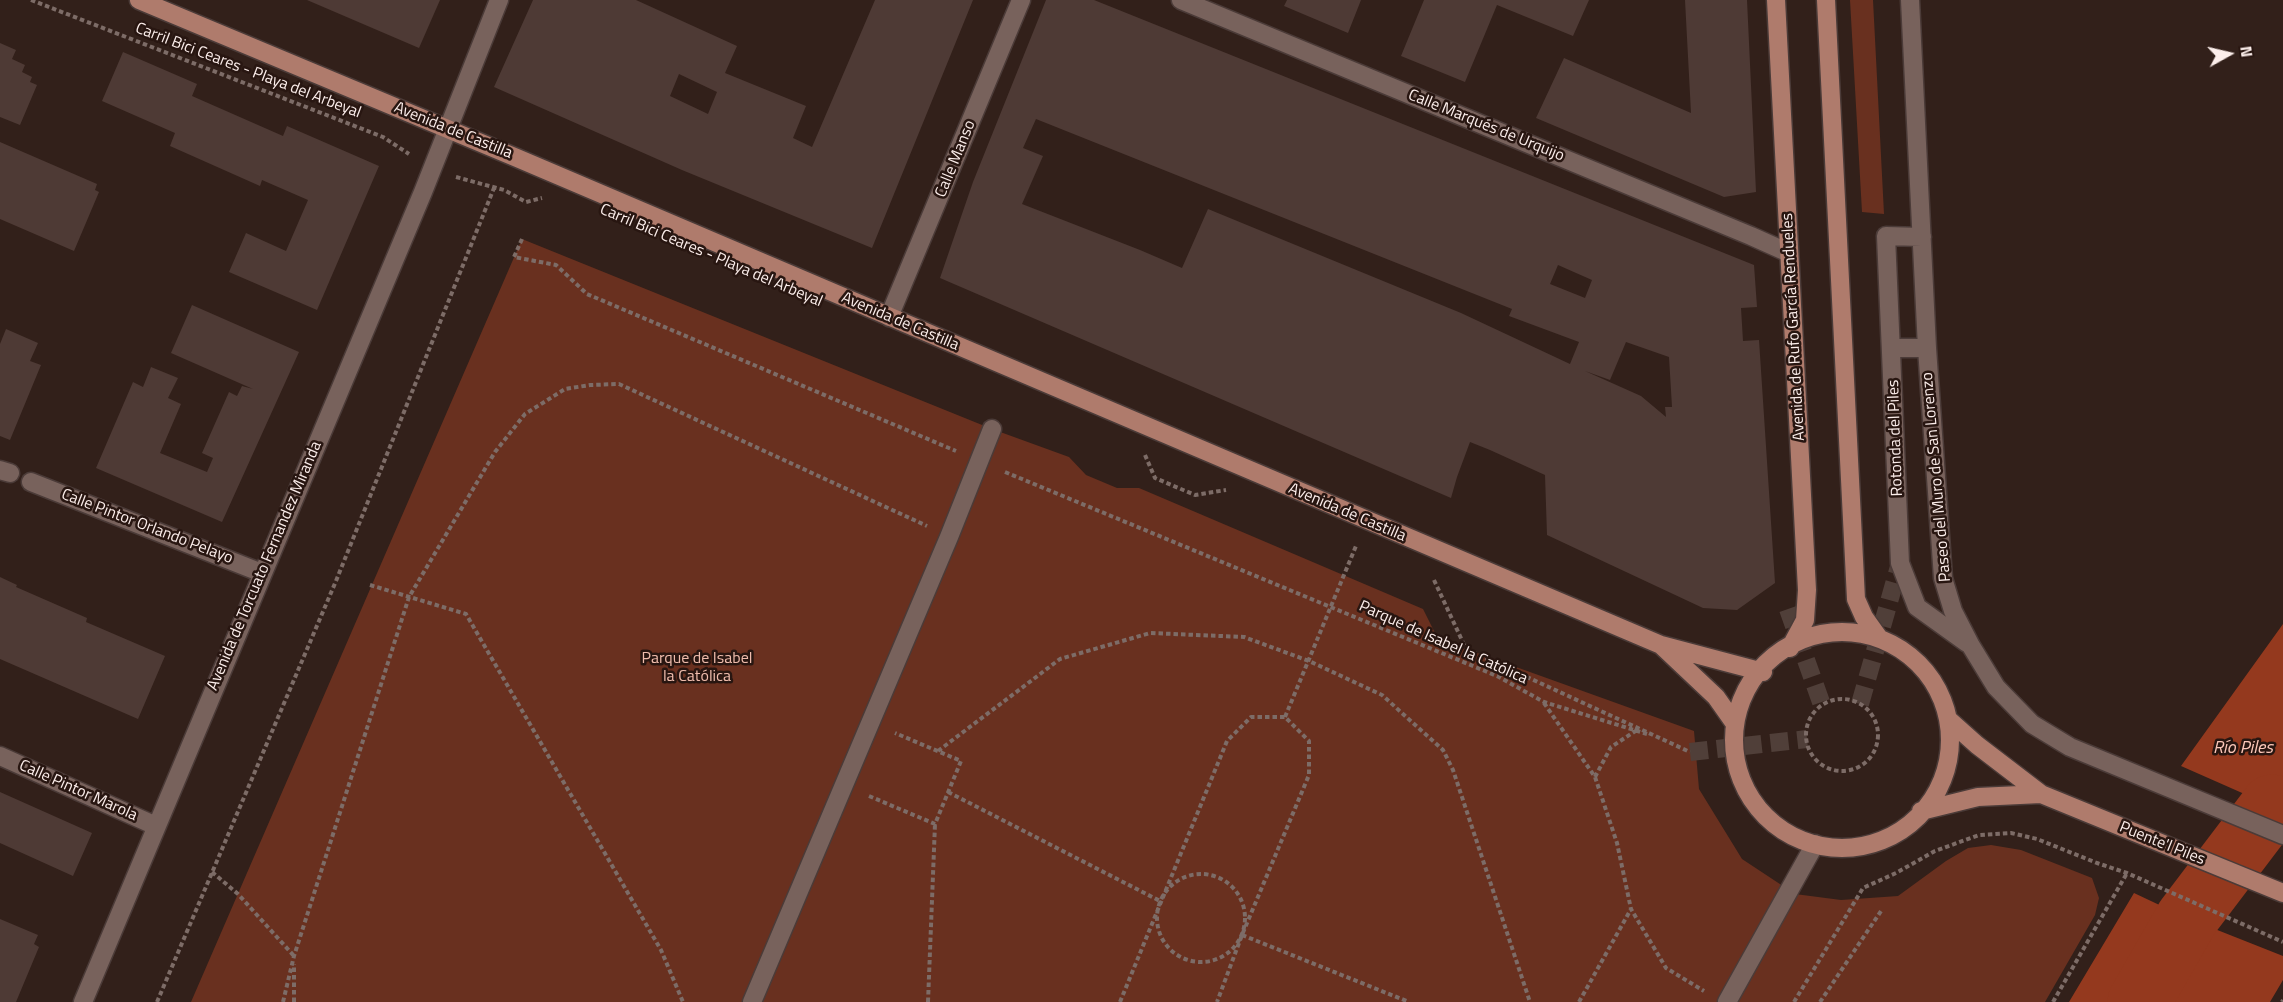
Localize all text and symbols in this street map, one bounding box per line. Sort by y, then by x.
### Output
street label: Carril Bici Ceares - Playa del Arbeyal [132,19,364,123]
north arrow [2199,24,2259,84]
text: N [2234,44,2259,59]
street label: Calle Marqués de Urquijo [1405,86,1567,166]
street label: Avenida de Castilla [391,99,515,163]
street label: Calle Manso [932,118,980,200]
street label: Carril Bici Ceares - Playa del Arbeyal [597,200,825,312]
street label: Avenida de Rufo García Rendueles [1778,212,1810,442]
street label: Avenida de Castilla [838,289,962,355]
street label: Paseo del Muro de San Lorenzo [1918,371,1956,583]
street label: Rotonda del Piles [1884,379,1908,497]
street label: Avenida de Torcuato Fernandez Miranda [204,439,326,693]
street label: Avenida de Castilla [1285,480,1409,546]
street label: Calle Pintor Orlando Pelayo [58,485,236,569]
street label: Parque de Isabel la Católica [1356,597,1530,689]
park label: Parque de Isabel la Católica [642,649,752,687]
water label: Río Piles [2213,738,2273,760]
street label: Calle Pintor Marola [16,756,140,826]
street label: Puente'l Piles [2116,818,2208,870]

